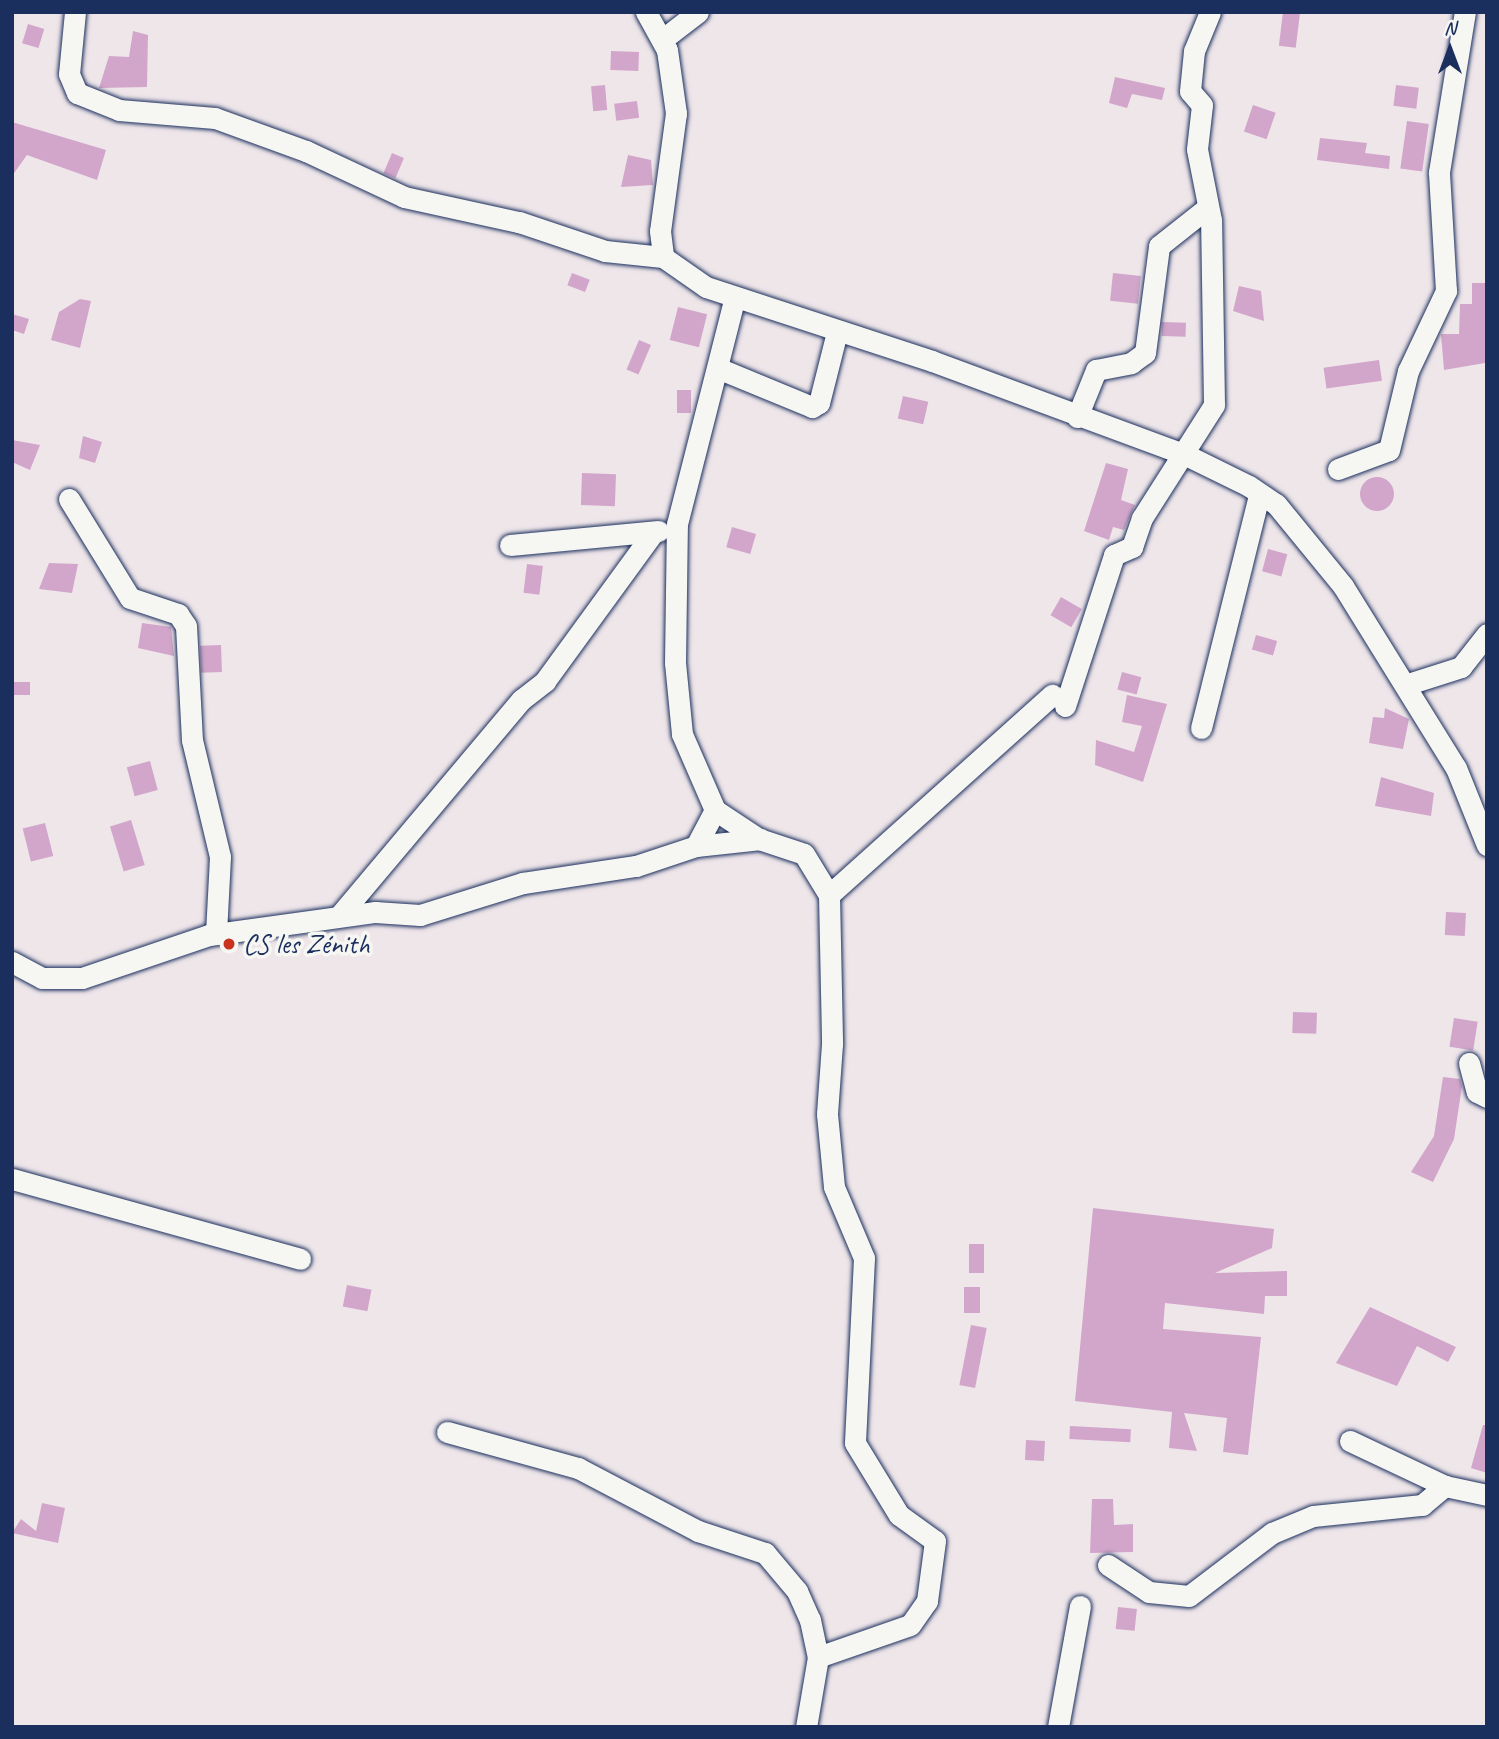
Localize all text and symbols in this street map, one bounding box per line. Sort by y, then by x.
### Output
north arrow [1415,14,1485,84]
text: N [1444,16,1456,40]
place label: CS les Zénith [243,927,369,961]
marker: CS les Zénith [221,936,237,952]

